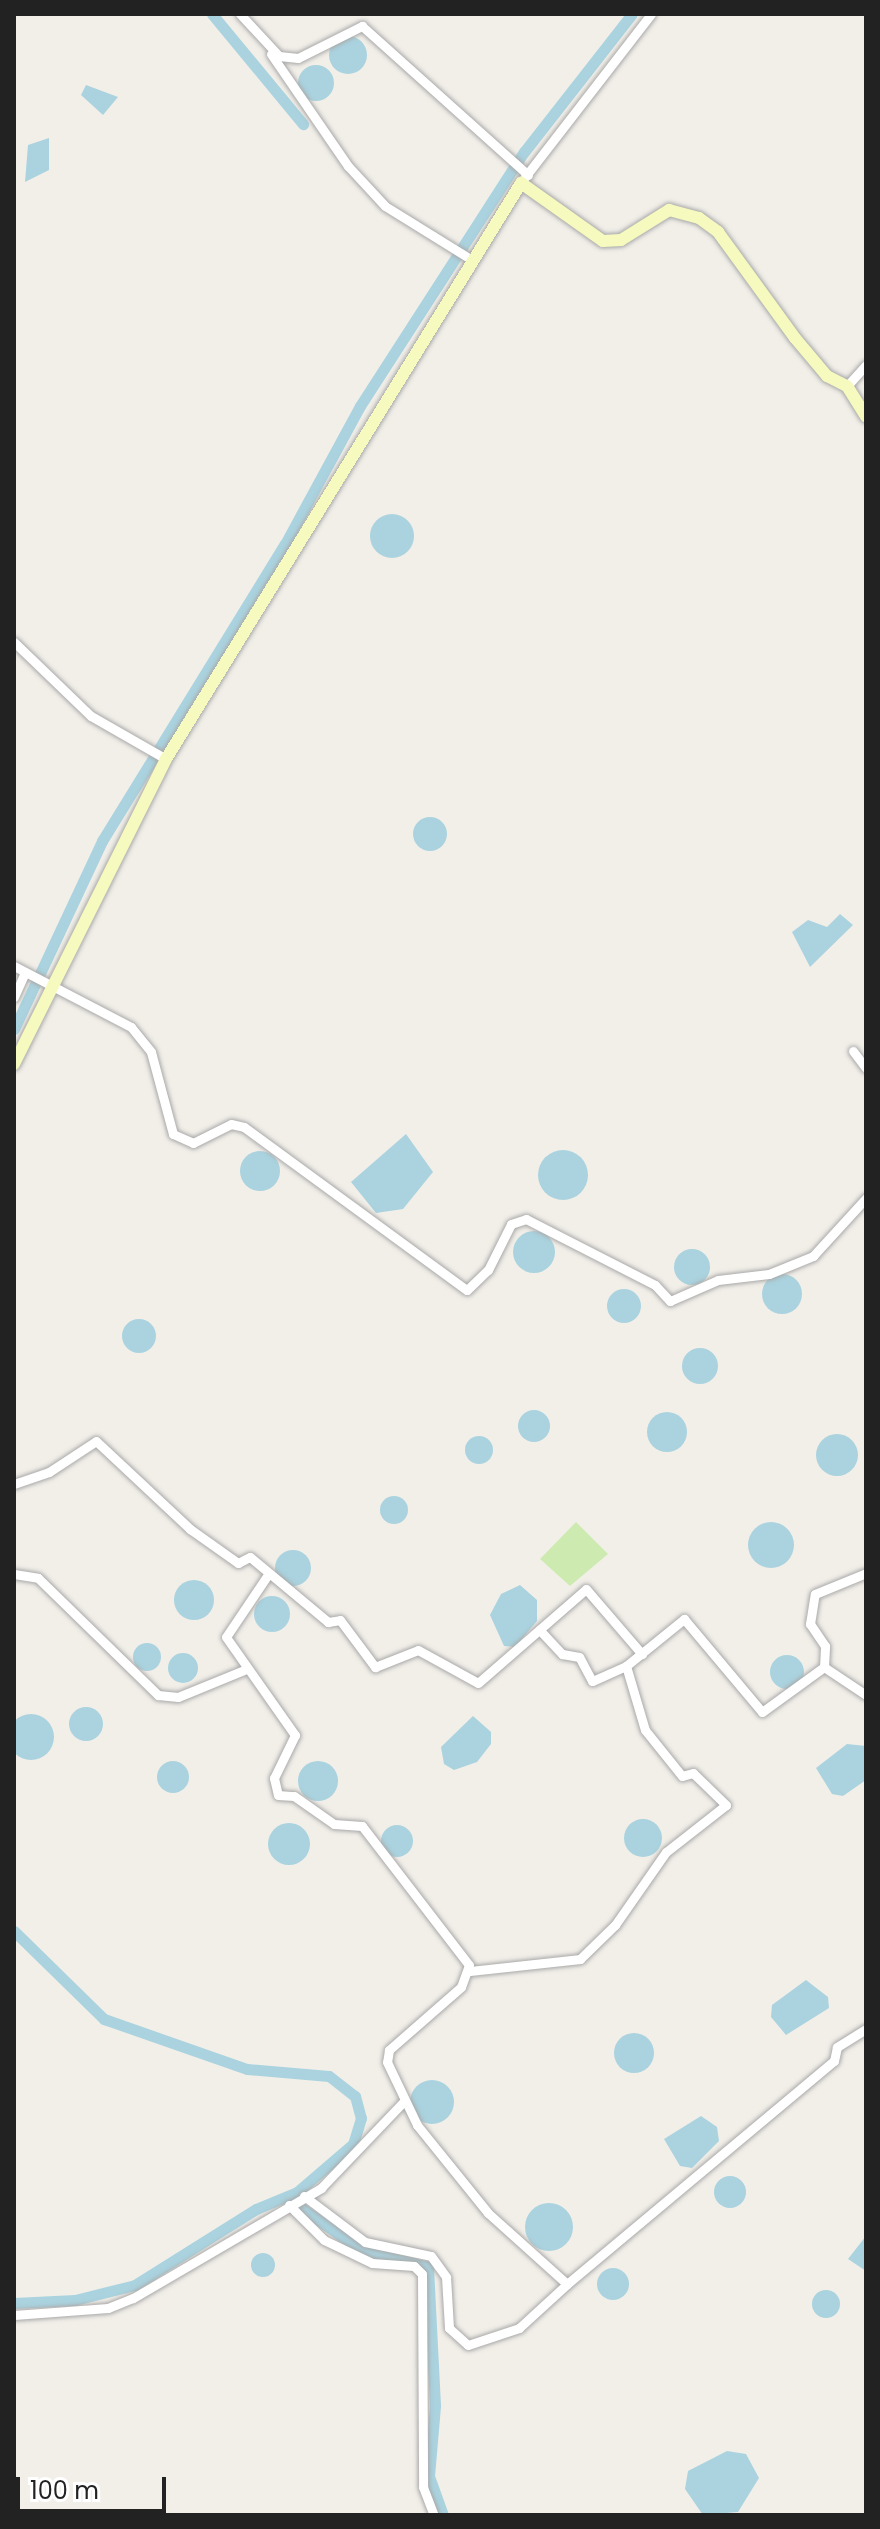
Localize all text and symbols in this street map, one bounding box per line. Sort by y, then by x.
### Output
scale bar [20,2461,170,2511]
text: 100 m [30,2474,99,2507]

